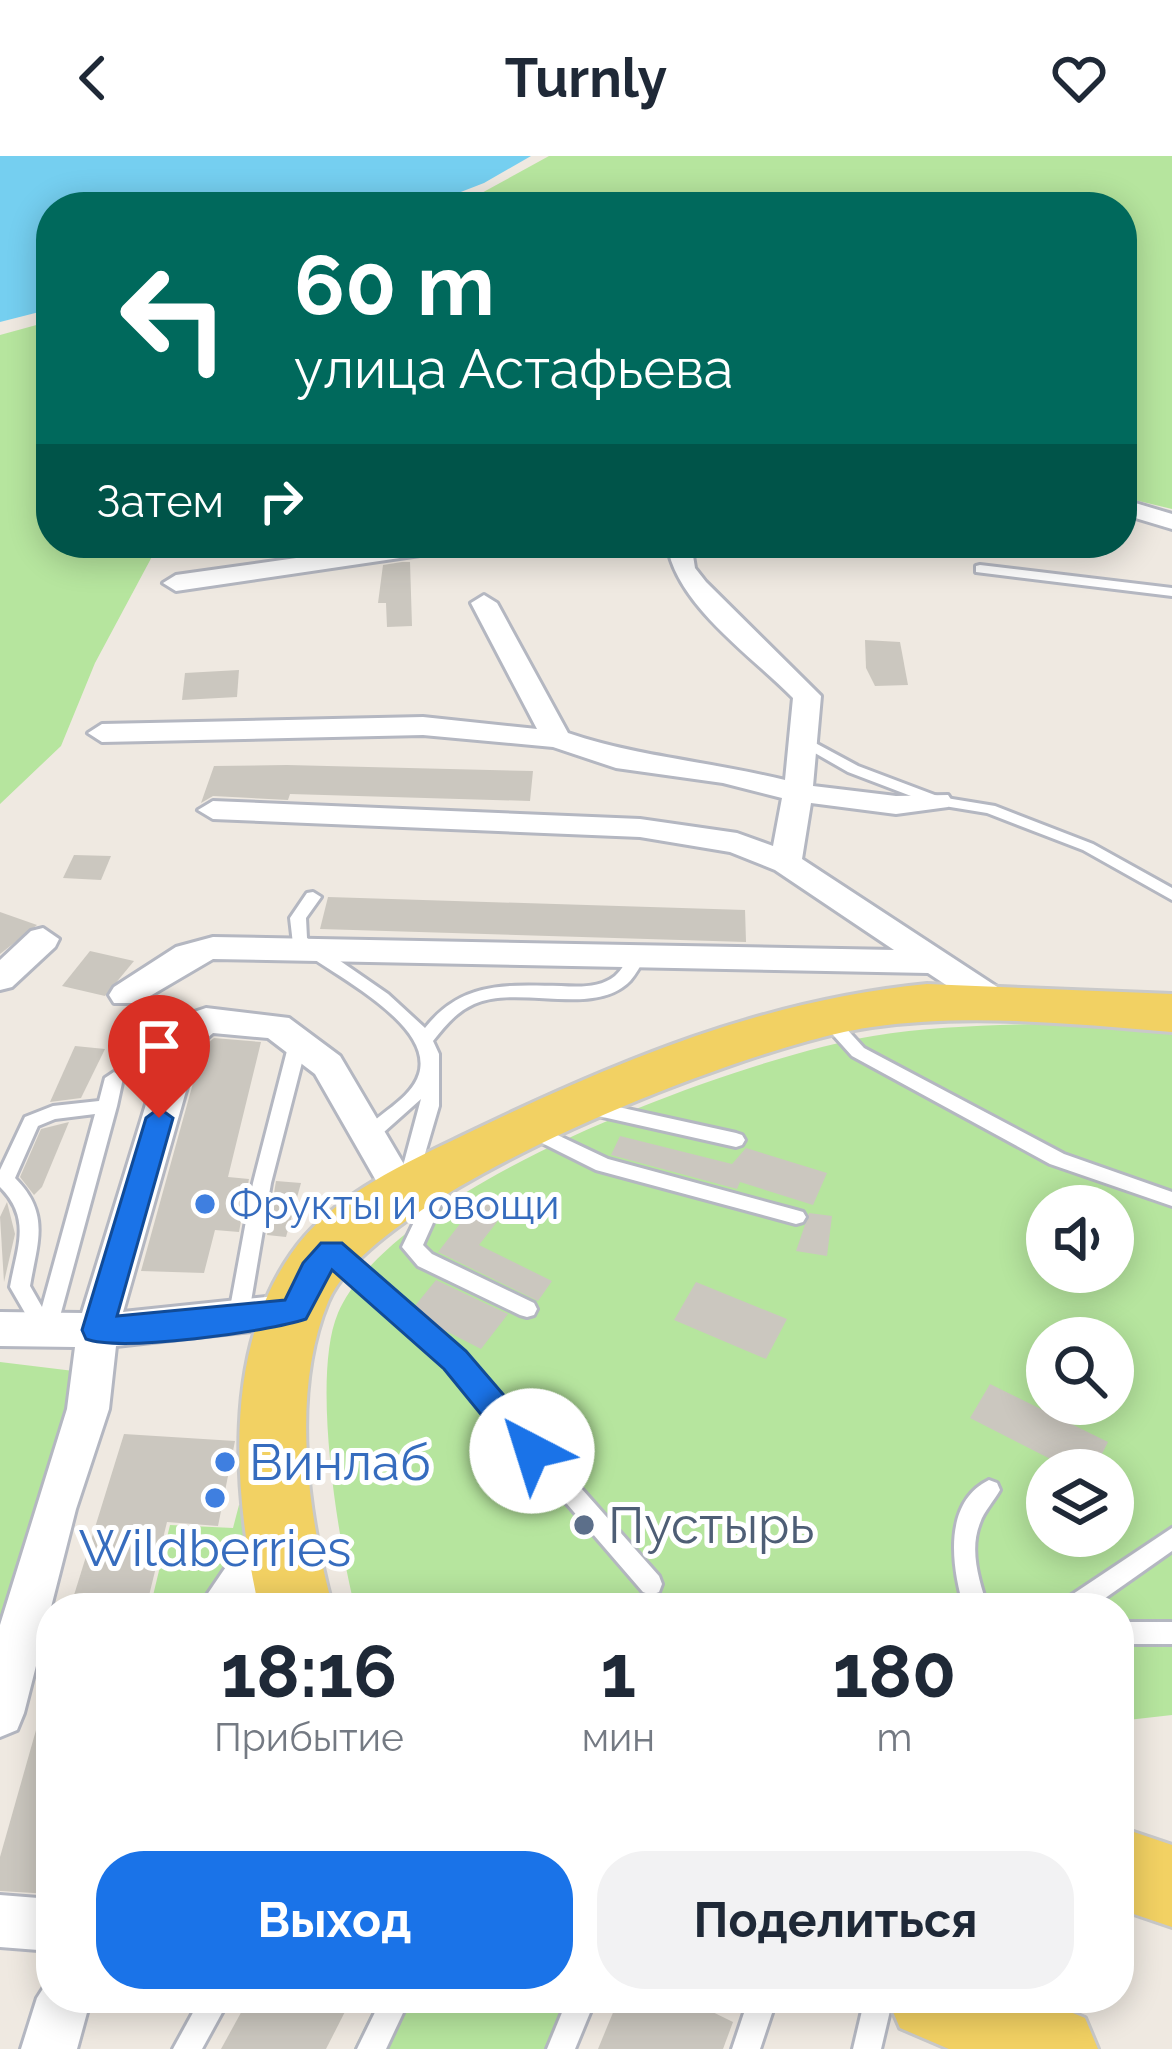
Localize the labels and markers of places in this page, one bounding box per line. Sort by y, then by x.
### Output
pin [108,995,210,1118]
place label: Фрукты и овощи [229,1180,560,1229]
marker: Фрукты и овощи [192,1191,218,1217]
place label: Винлаб [249,1432,431,1492]
marker: Винлаб [212,1449,238,1475]
marker: Wildberries [202,1485,228,1511]
place label: Пустырь [608,1495,814,1555]
marker: Пустырь [571,1512,597,1538]
place label: Wildberries [79,1518,351,1578]

